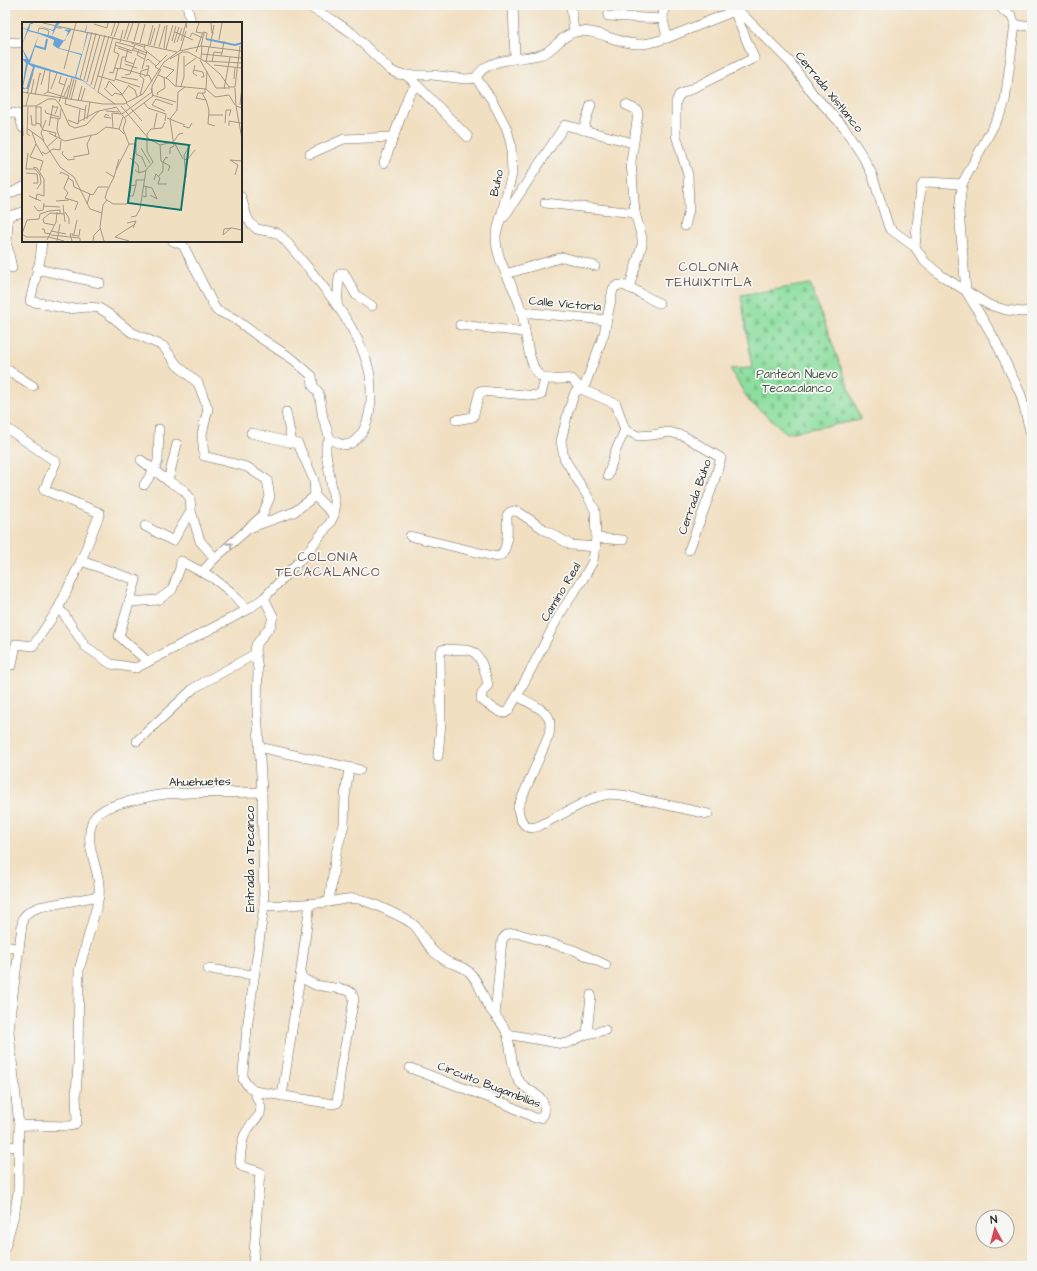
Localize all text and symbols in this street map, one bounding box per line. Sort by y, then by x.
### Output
inset map [22,22,242,242]
street label: Cerrada Xistlanco [791,48,867,136]
street label: Buho [486,168,508,198]
district label: COLONIA TEHUIXTITLA [665,258,753,291]
street label: Calle Victoria [528,292,602,316]
park label: Panteón Nuevo Tecacalanco [756,366,838,397]
street label: Cerrada Búho [674,457,716,537]
one-way arrow [225,542,232,549]
district label: COLONIA TECACALANCO [275,548,381,581]
street label: Camino Real [537,559,585,625]
street label: Ahuehuetes [169,773,231,791]
street label: Entrada a Tecanco [242,805,259,912]
street label: Circuito Bugambilias [434,1057,543,1113]
north arrow [975,1209,1015,1249]
text: N [990,1212,998,1227]

